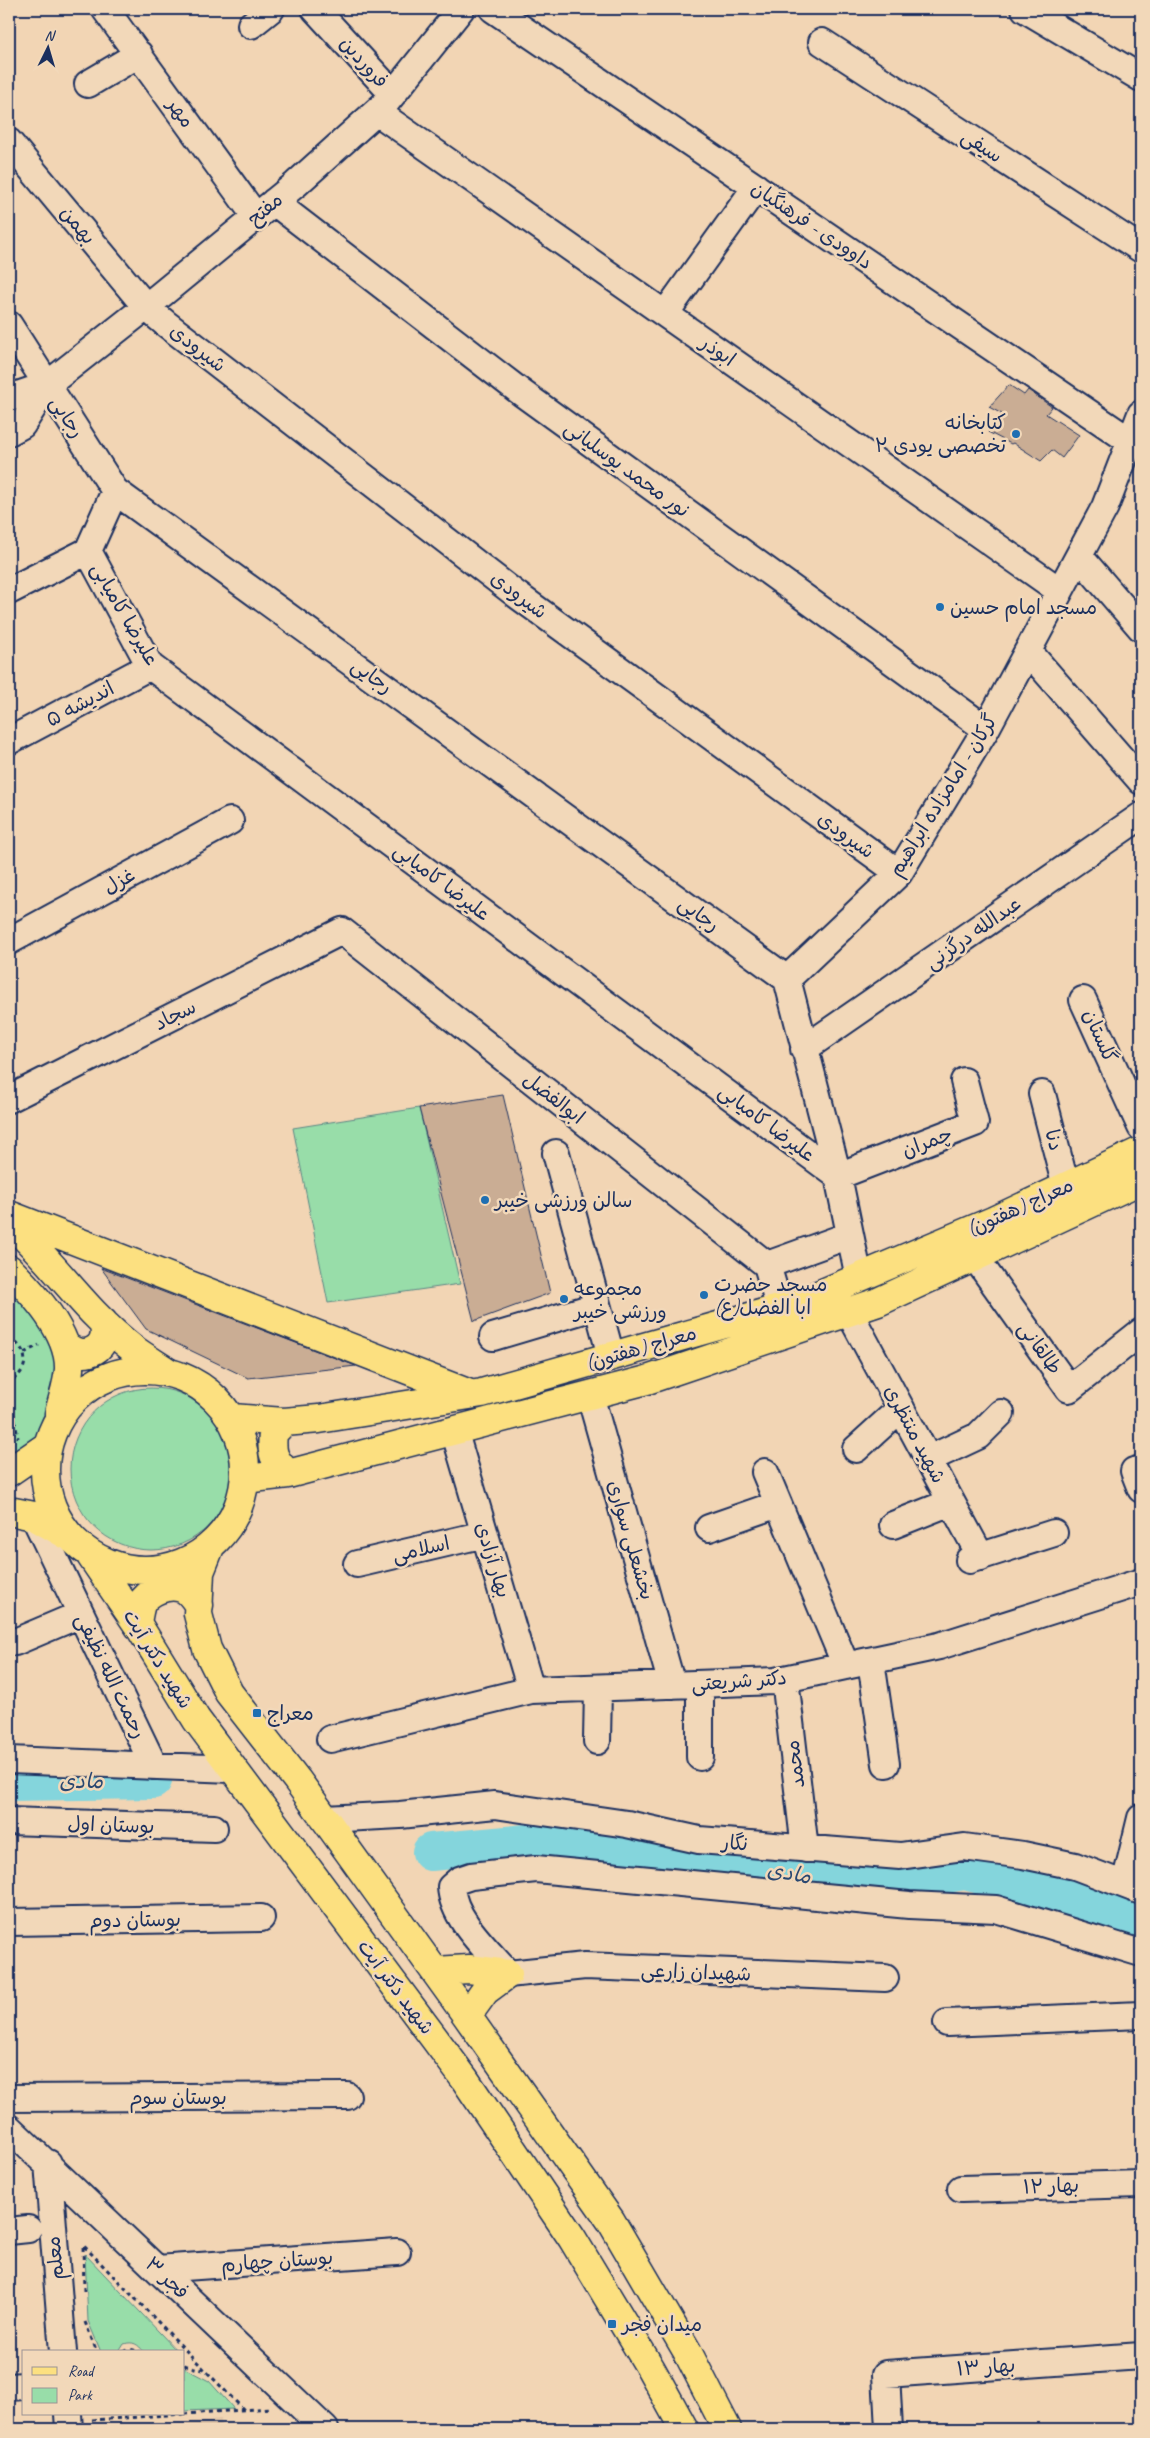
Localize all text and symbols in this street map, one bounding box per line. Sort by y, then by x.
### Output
north arrow [22,22,72,72]
text: N [44,27,56,45]
street label: فروردین [334,31,394,93]
street label: مهر [161,92,200,133]
street label: سیفی [957,124,1007,168]
street label: داوودی - فرهنگیان [746,175,878,275]
street label: مفتح [242,187,289,232]
street label: بهمن [55,200,101,250]
street label: شیرودی [165,318,231,378]
street label: ابوذر [694,329,740,372]
street label: رجایی [44,391,90,443]
place label: کتابخانه تخصصی یودی ۲ [875,410,1006,458]
street label: نور محمد یوسلیانی [559,415,695,523]
marker: کتابخانه تخصصی یودی ۲ [1010,428,1022,440]
street label: علیرضا کامیابی [85,558,165,670]
street label: شیرودی [486,566,552,624]
place label: مسجد امام حسین [950,595,1097,622]
marker: مسجد امام حسین [934,601,946,613]
street label: رجایی [346,653,398,699]
street label: اندیشه ۵ [42,676,118,732]
street label: گرکان - امامزاده ابراهیم [883,709,1005,882]
street label: شیرودی [813,806,879,864]
street label: علیرضا کامیابی [389,837,495,927]
street label: غزل [99,862,139,900]
street label: رجایی [673,891,725,937]
street label: عبدالله درگزنی [920,891,1026,975]
street label: سجاد [150,994,200,1036]
street label: گلستان [1077,1005,1123,1067]
street label: ابوالفضل [518,1066,590,1130]
street label: علیرضا کامیابی [714,1078,820,1168]
street label: چمران [898,1121,956,1163]
street label: دنا [1039,1127,1069,1153]
street label: معراج (هفتون) [963,1172,1078,1243]
place label: سالن ورزشی خیبر [493,1188,633,1213]
marker: سالن ورزشی خیبر [479,1194,491,1206]
place label: مسجد حضرت ابا الفضل(ع) [714,1272,827,1321]
place label: مجموعه ورزشی خیبر [572,1276,667,1324]
marker: مسجد حضرت ابا الفضل(ع) [698,1289,710,1301]
marker: مجموعه ورزشی خیبر [558,1293,570,1305]
street label: طالقانی [1012,1317,1068,1379]
street label: معراج (هفتون) [583,1320,700,1377]
street label: شهید منتظری [879,1381,951,1487]
street label: بخشعلی سواری [602,1477,660,1603]
street label: بهار آزادی [470,1519,516,1601]
street label: اسلامی [390,1530,452,1568]
street label: شهید دکتر آیت [118,1605,198,1713]
street label: رحمت الله نظیفی [70,1609,152,1743]
street label: دکتر شریعتی [690,1665,788,1697]
place label: معراج [267,1701,314,1727]
marker: معراج [251,1707,263,1719]
street label: محمد [780,1739,810,1789]
water label: مادی [59,1768,104,1794]
street label: بوستان اول [67,1811,155,1839]
street label: نگار [719,1829,749,1857]
water label: مادی [765,1856,814,1890]
street label: بوستان دوم [89,1907,181,1936]
street label: شهید دکتر آیت [352,1935,440,2039]
street label: شهیدان زارعی [640,1958,752,1986]
street label: بوستان سوم [129,2085,227,2113]
street label: بهار ۱۲ [1023,2173,1079,2199]
street label: معلم [41,2235,71,2281]
street label: بوستان چهارم [220,2245,334,2279]
street label: فجر ۳ [140,2251,194,2305]
place label: میدان فجر [620,2312,702,2337]
marker: میدان فجر [606,2318,618,2330]
legend [22,2350,185,2416]
street label: بهار ۱۳ [956,2352,1016,2382]
text: Road [68,2362,95,2381]
text: Park [68,2386,93,2405]

